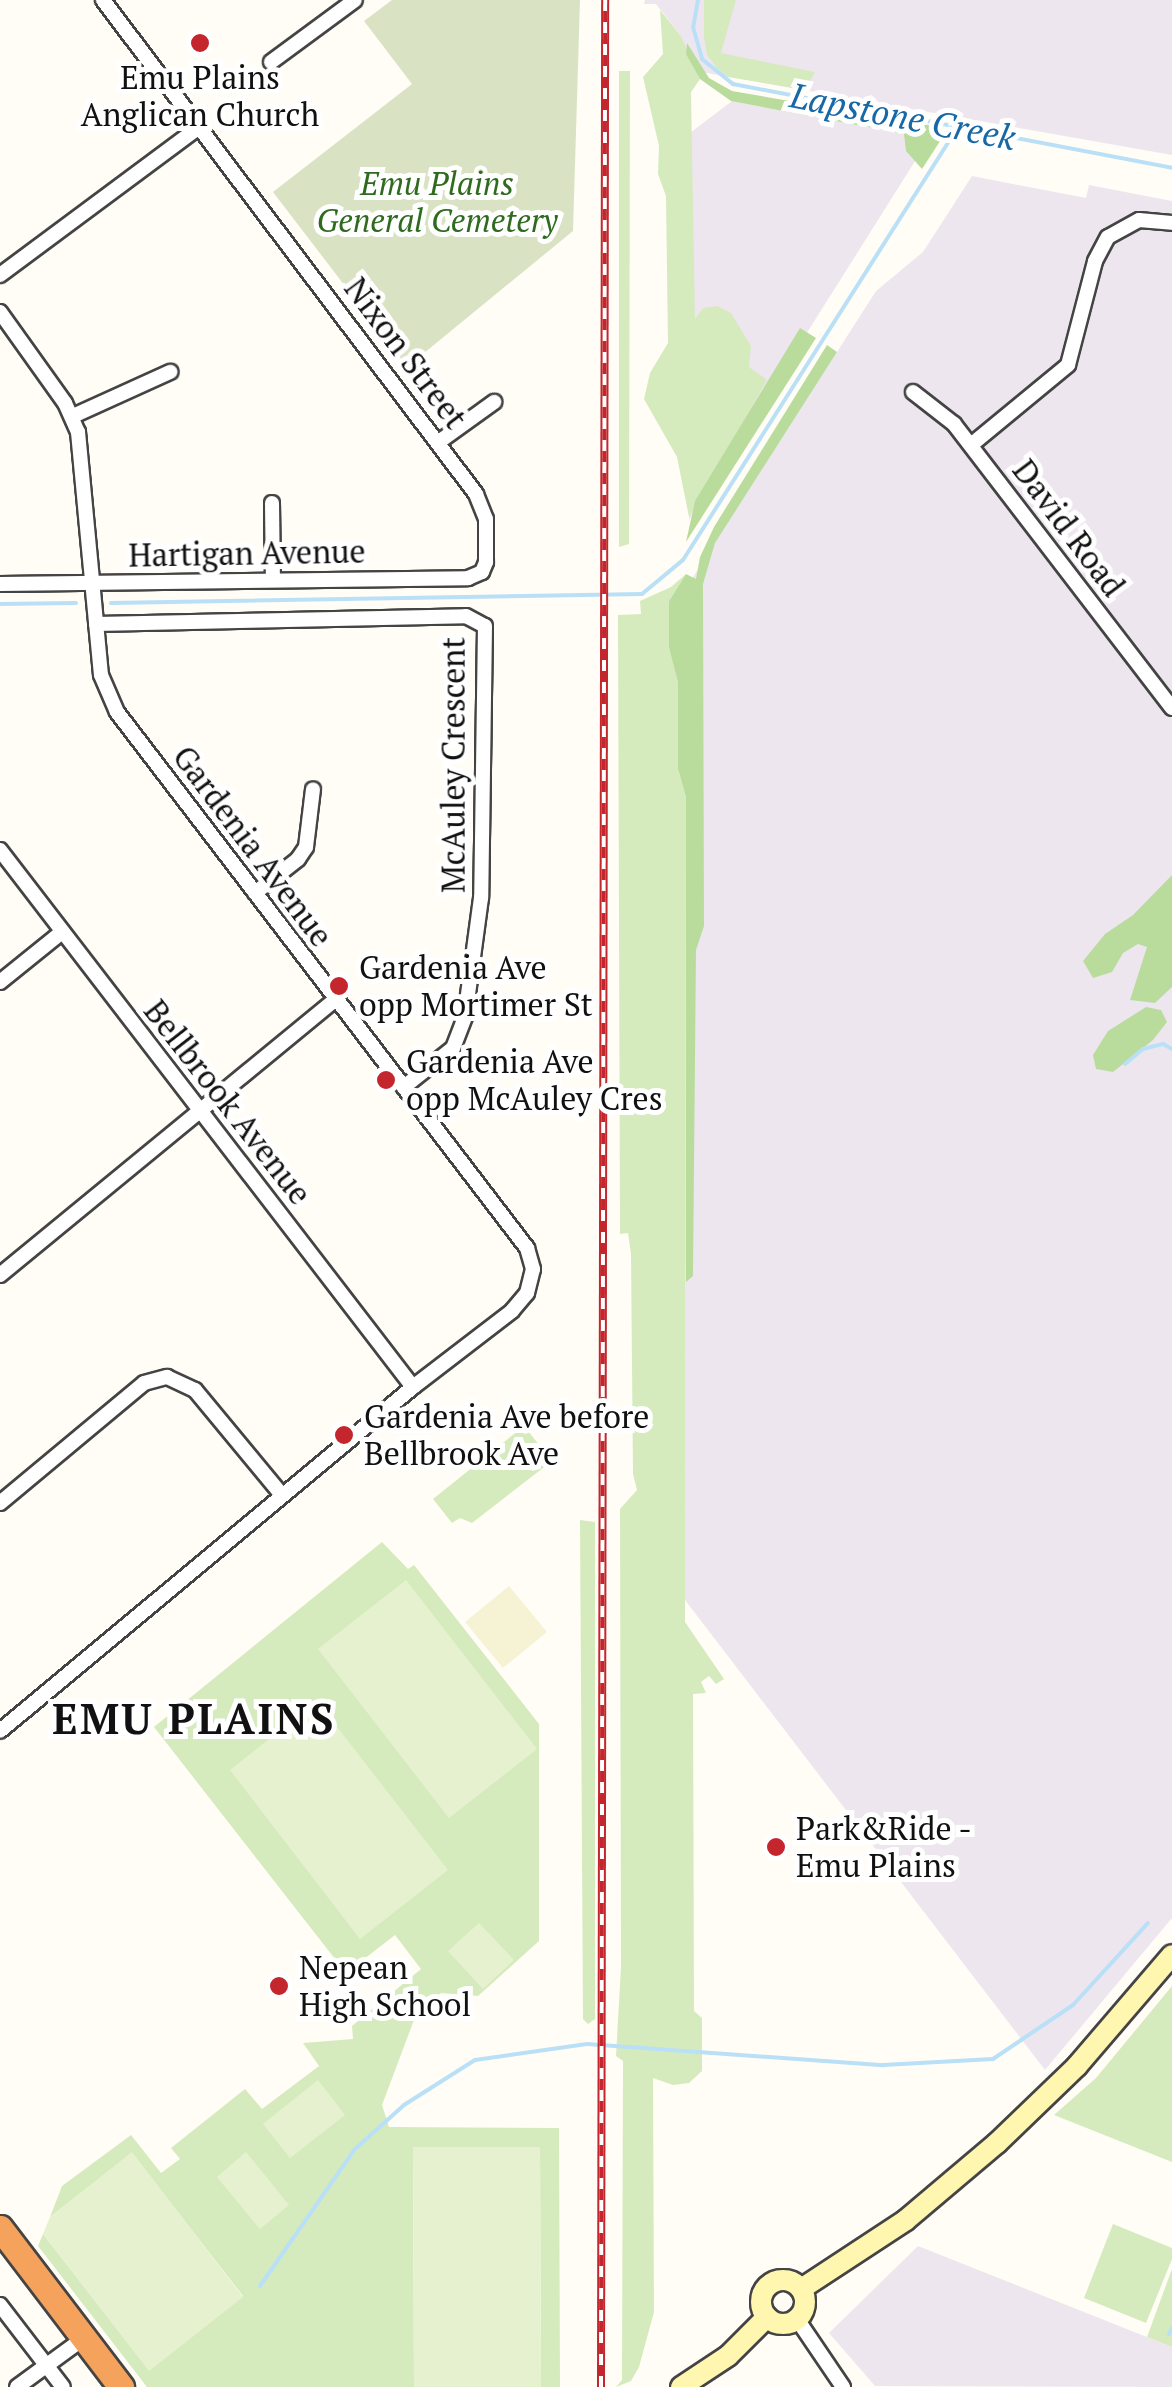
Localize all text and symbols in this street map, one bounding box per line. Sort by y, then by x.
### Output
marker: Emu Plains Anglican Church [189,32,211,54]
place label: Emu Plains Anglican Church [81,59,319,134]
water label: Lapstone Creek [787,74,1019,158]
park label: Emu Plains General Cemetery [316,165,558,240]
street label: Nixon Street [337,270,475,436]
street label: David Road [1005,452,1133,604]
street label: Hartigan Avenue [128,532,366,574]
street label: McAuley Crescent [434,637,472,893]
street label: Gardenia Avenue [165,738,341,954]
place label: Gardenia Ave opp Mortimer St [359,949,593,1024]
marker: Gardenia Ave opp Mortimer St [328,975,350,997]
street label: Bellbrook Avenue [136,992,320,1212]
place label: Gardenia Ave opp McAuley Cres [406,1043,663,1118]
marker: Gardenia Ave opp McAuley Cres [375,1069,397,1091]
place label: Gardenia Ave before Bellbrook Ave [364,1398,650,1473]
marker: Gardenia Ave before Bellbrook Ave [333,1424,355,1446]
district label: EMU PLAINS [52,1693,336,1743]
place label: Park&Ride - Emu Plains [796,1810,973,1885]
marker: Park&Ride - Emu Plains [765,1836,787,1858]
place label: Nepean High School [299,1949,471,2024]
marker: Nepean High School [268,1975,290,1997]

